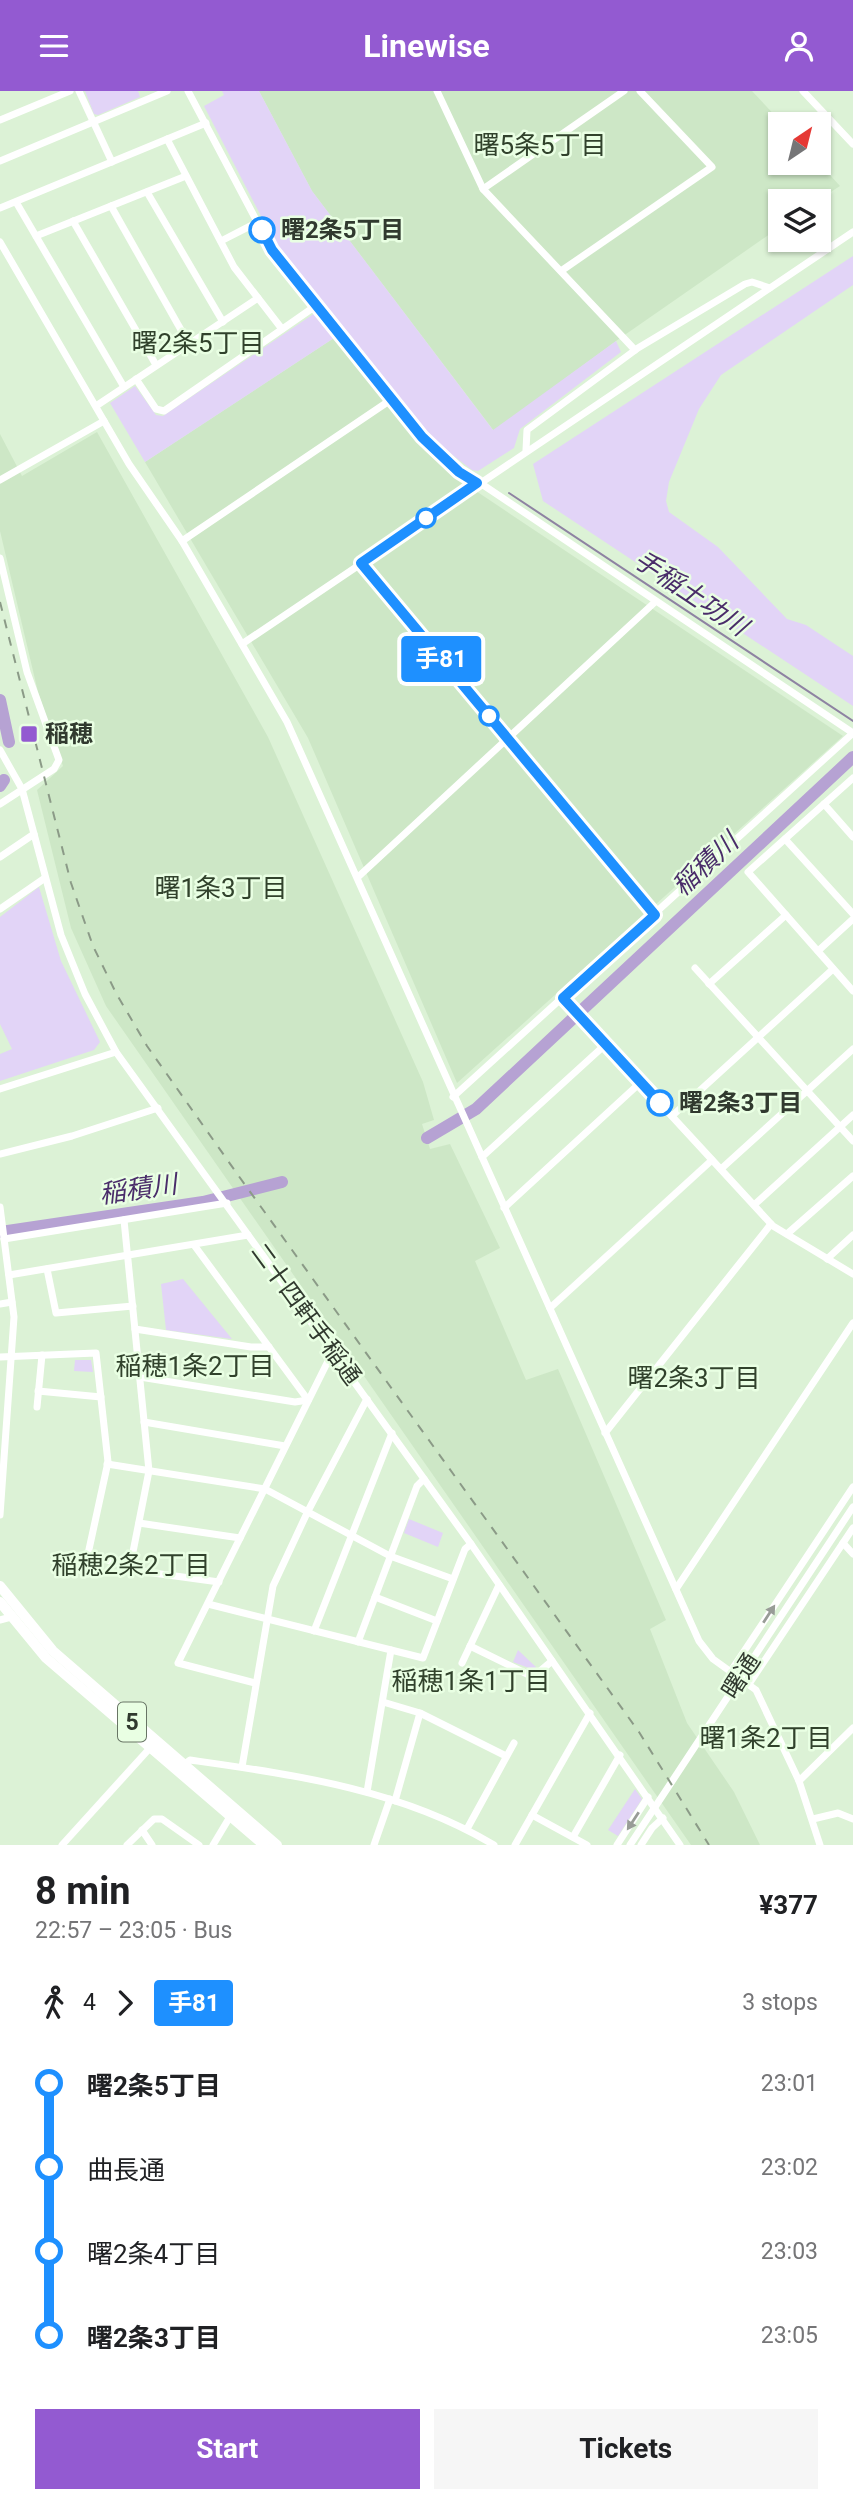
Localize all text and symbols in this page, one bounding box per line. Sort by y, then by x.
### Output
icon: menu [35,27,73,65]
text: Linewise [363,27,490,65]
icon: person [780,27,818,65]
north arrow [768,112,831,175]
map controls [768,112,831,252]
district label: 曙5条5丁目 [473,130,607,160]
button: layers [768,189,831,252]
place label: 曙2条5丁目 [281,216,405,244]
marker: 曙2条5丁目 [249,217,275,243]
district label: 曙2条5丁目 [131,328,265,358]
unlabelled marker [416,508,436,528]
water label: 手稲土功川 [629,544,756,643]
line badge: 手81 [401,636,481,682]
text: 手81 [415,645,467,673]
unlabelled marker [479,706,499,726]
place label: 稲穂 [45,720,93,748]
marker: 稲穂 [19,724,39,744]
water label: 稲積川 [666,824,746,902]
district label: 曙1条3丁目 [154,873,288,903]
place label: 曙2条3丁目 [679,1089,803,1117]
marker: 曙2条3丁目 [647,1090,673,1116]
water label: 稲積川 [97,1168,182,1209]
street label: 二十四軒手稲通 [245,1238,367,1390]
district label: 稲穂1条2丁目 [115,1351,275,1381]
district label: 曙2条3丁目 [627,1363,761,1393]
district label: 稲穂2条2丁目 [51,1550,211,1580]
one-way arrow [762,1605,775,1624]
street label: 曙通 [716,1648,766,1704]
district label: 稲穂1条1丁目 [391,1666,551,1696]
road number: 5 [118,1703,146,1741]
district label: 曙1条2丁目 [699,1723,833,1753]
one-way arrow [626,1812,640,1830]
text: 8 min [35,1869,131,1913]
text: ¥377 [759,1890,818,1920]
text: 22:57 – 23:05 · Bus [35,1917,232,1944]
icon: walk [35,1984,73,2022]
icon: forward [106,1984,144,2022]
text: 4 [83,1989,96,2016]
text: 手81 [168,1989,219,2017]
text: 3 stops [742,1989,818,2016]
text: 23:01 [761,2070,818,2097]
text: 曙2条5丁目 [87,2071,221,2101]
text: 23:02 [761,2154,818,2181]
text: 曲長通 [87,2155,165,2185]
text: 23:03 [761,2238,818,2265]
text: 曙2条4丁目 [87,2239,220,2269]
text: 23:05 [761,2322,818,2349]
text: 曙2条3丁目 [87,2323,221,2353]
button: Start [35,2409,420,2489]
button: Tickets [434,2409,818,2489]

